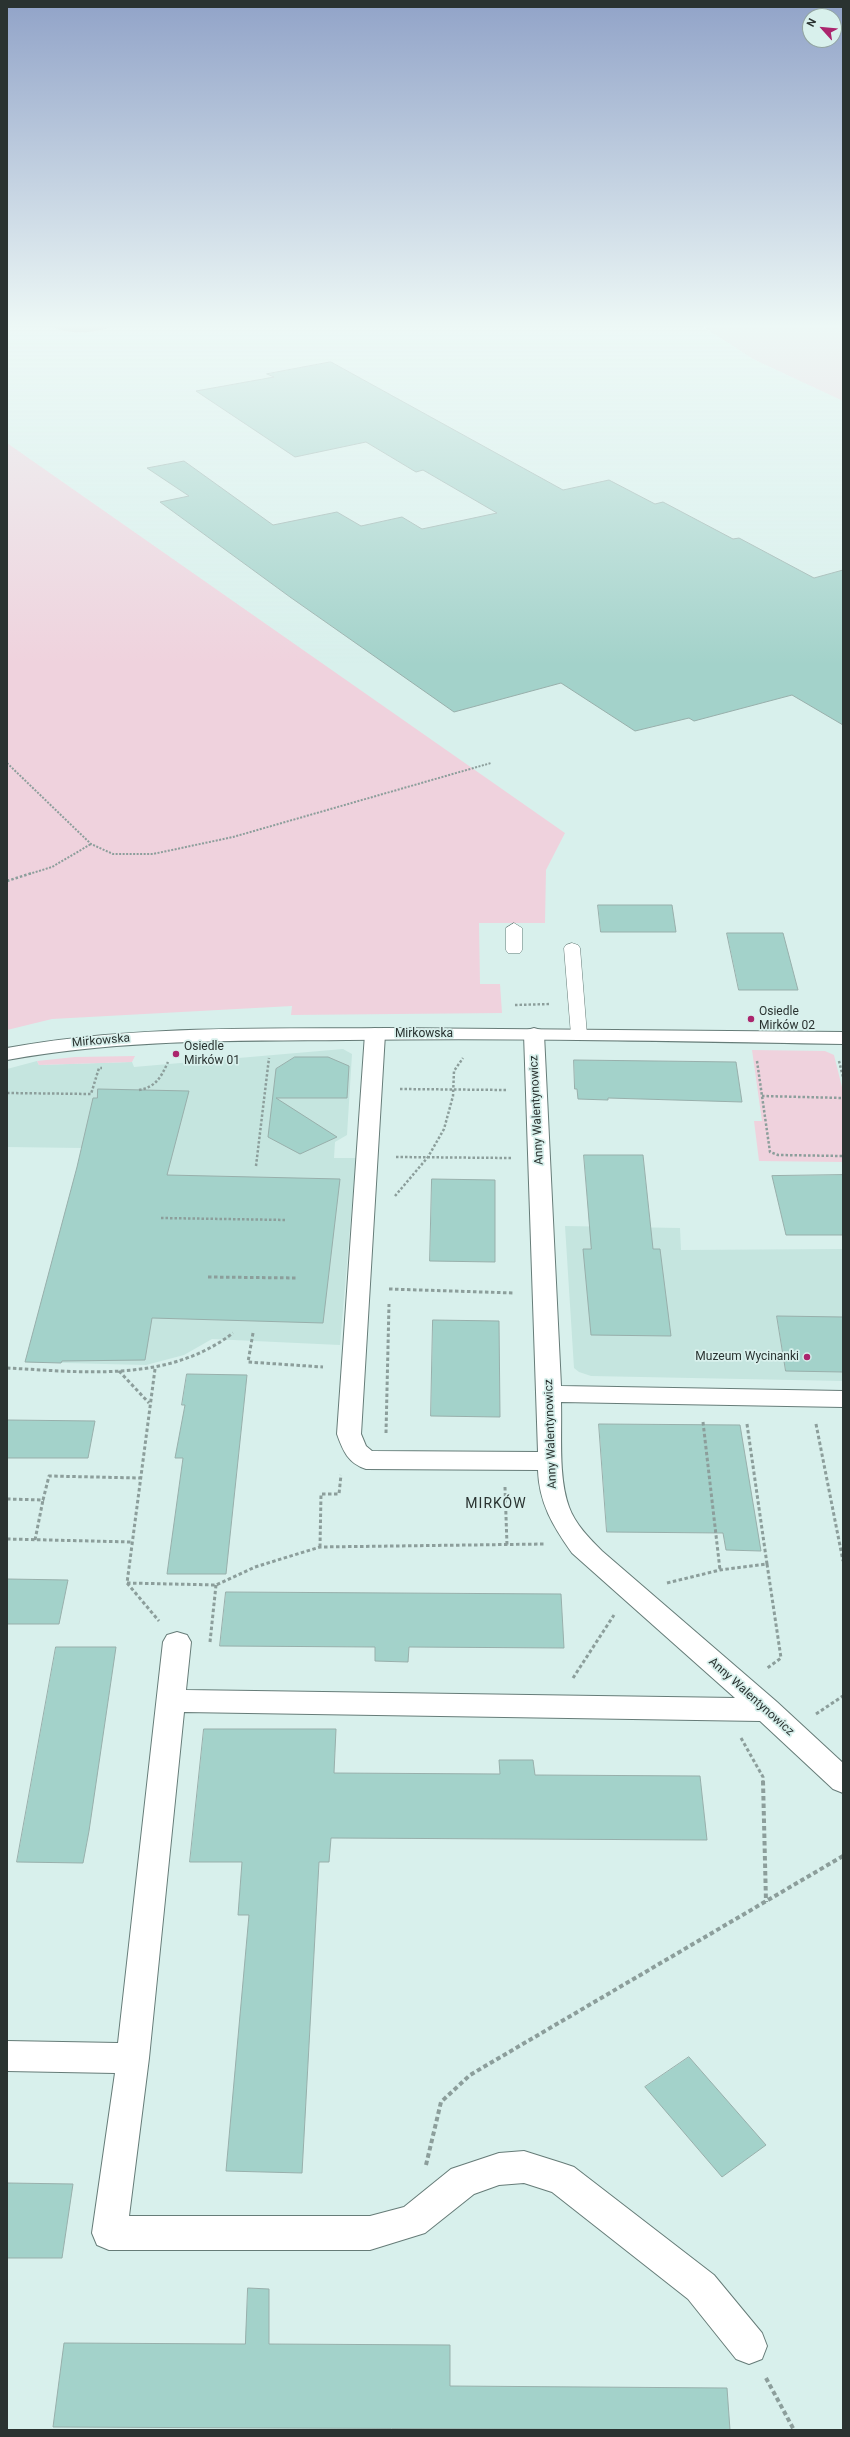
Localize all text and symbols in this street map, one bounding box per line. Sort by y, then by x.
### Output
north arrow [802,8,842,48]
text: N [804,16,819,29]
place label: Osiedle Mirków 02 [759,1005,815,1033]
marker: Osiedle Mirków 02 [746,1014,756,1024]
street label: Mirkowska [395,1027,453,1041]
street label: Mirkowska [71,1031,131,1051]
place label: Osiedle Mirków 01 [184,1040,240,1068]
marker: Osiedle Mirków 01 [171,1049,181,1059]
street label: Anny Walentynowicz [527,1055,547,1165]
place label: Muzeum Wycinanki [695,1350,799,1364]
marker: Muzeum Wycinanki [802,1352,812,1362]
street label: Anny Walentynowicz [542,1379,560,1489]
district label: MIRKÓW [465,1496,527,1512]
street label: Anny Walentynowicz [705,1655,797,1739]

